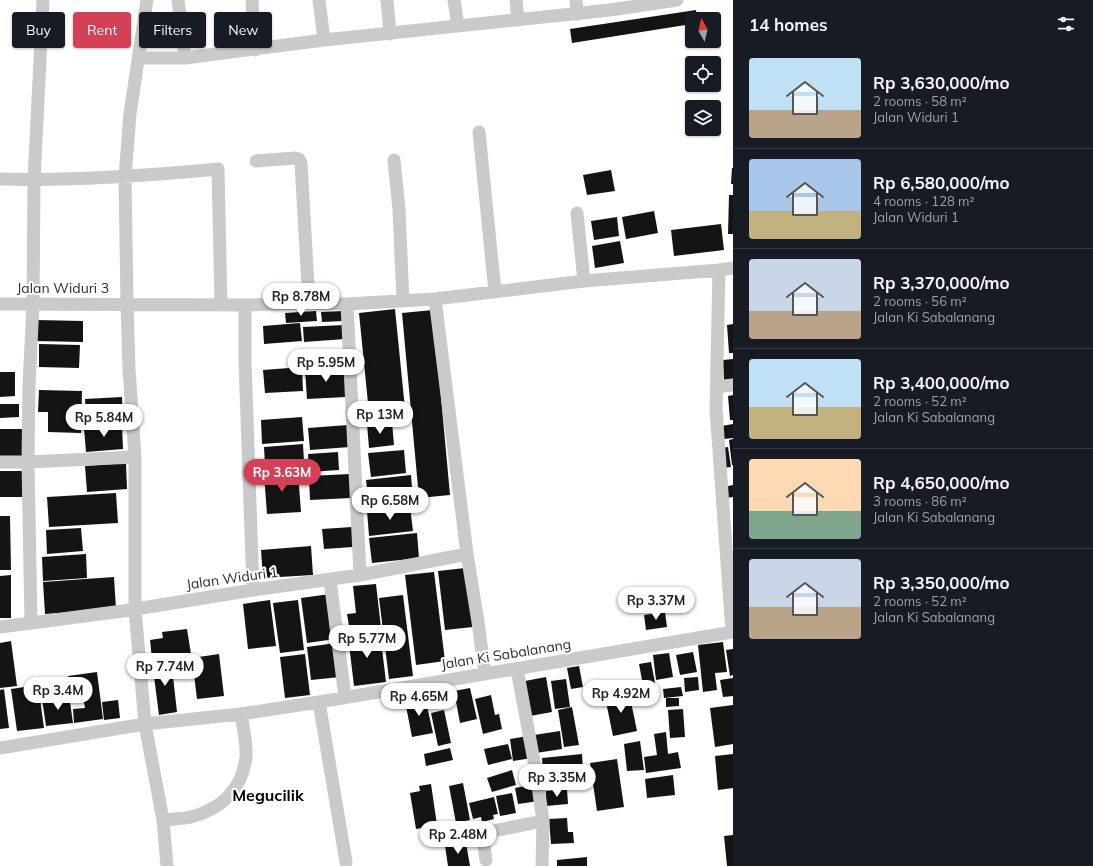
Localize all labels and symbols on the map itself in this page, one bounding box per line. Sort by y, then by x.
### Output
north arrow [685,12,721,48]
street label: Jalan Widuri 3 [17,279,109,297]
pin: Rp 8.78M [260,283,342,317]
pin: Rp 5.95M [285,349,367,383]
pin: Rp 13M [347,401,413,435]
pin: Rp 5.84M [63,404,145,438]
pin: Rp 3.63M [241,459,323,493]
pin: Rp 6.58M [349,487,431,521]
street label: Jalan Widuri 1 [185,563,279,593]
pin: Rp 3.37M [615,587,697,621]
pin: Rp 5.77M [326,625,408,659]
street label: Jalan Ki Sabalanang [440,635,572,673]
pin: Rp 7.74M [124,653,206,687]
pin: Rp 3.4M [21,677,95,711]
pin: Rp 4.92M [580,680,662,714]
pin: Rp 4.65M [378,683,460,717]
pin: Rp 3.35M [516,764,598,798]
district label: Megucilik [232,785,305,805]
pin: Rp 2.48M [417,821,499,855]

